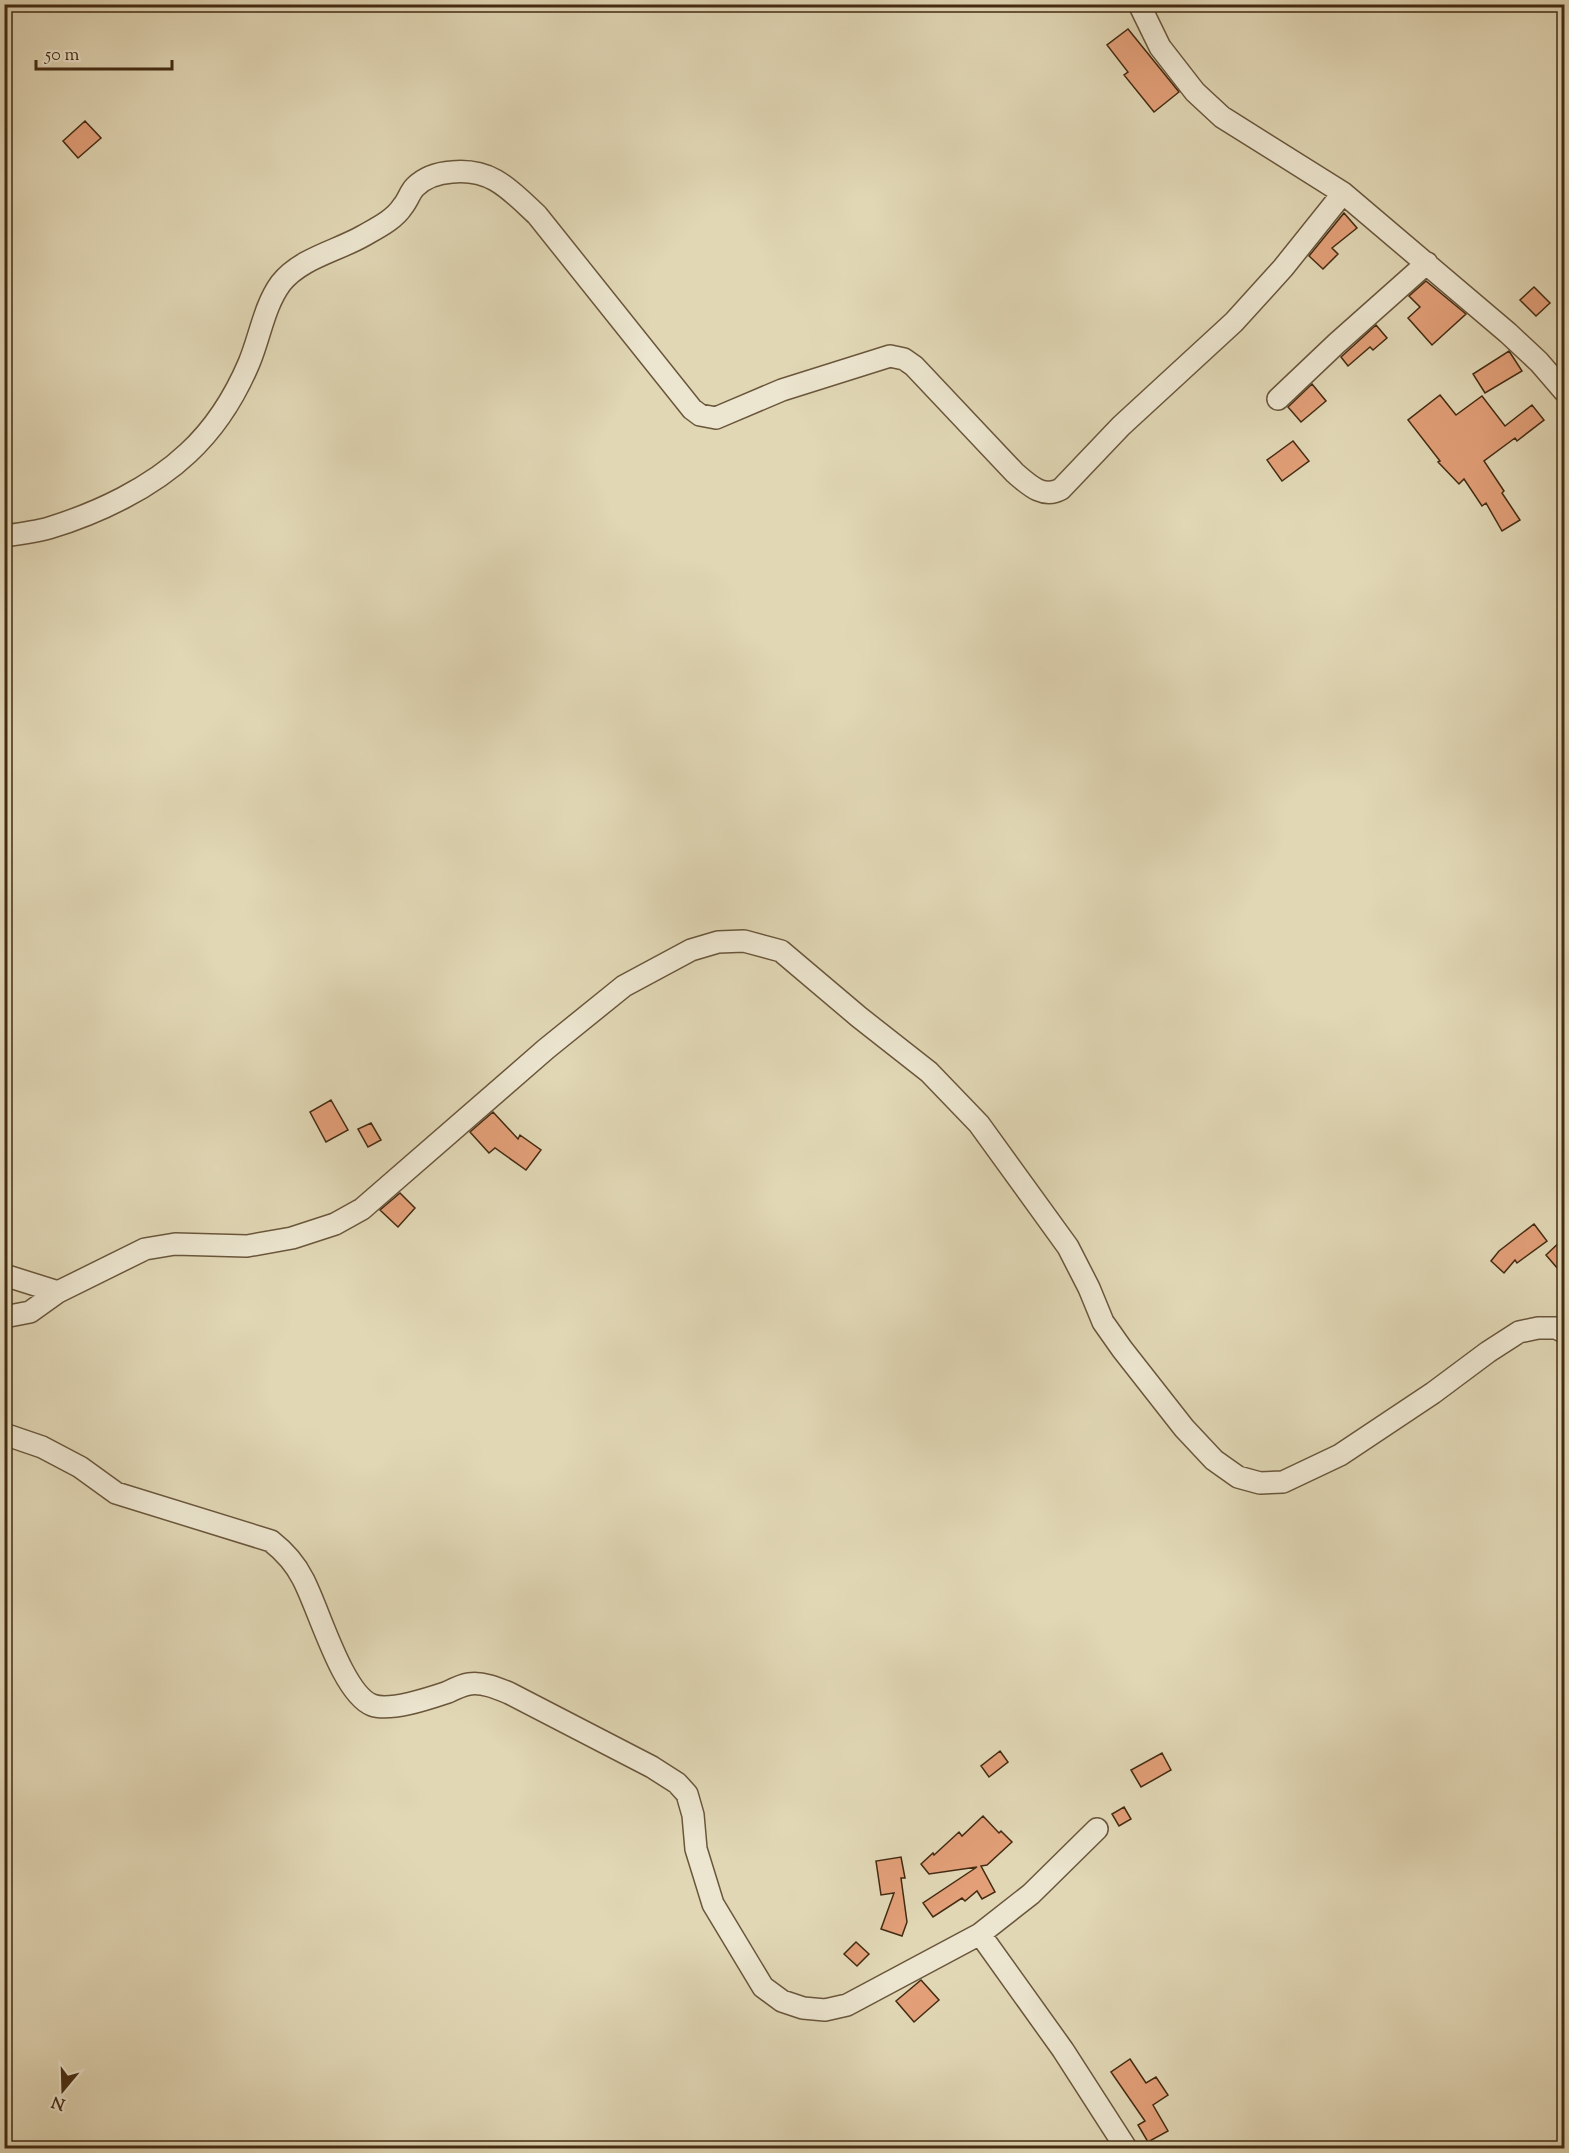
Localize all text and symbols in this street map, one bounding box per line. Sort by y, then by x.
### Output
scale bar [36,33,172,71]
text: 50 m [44,43,80,69]
north arrow [33,2060,93,2120]
text: N [49,2089,69,2115]

